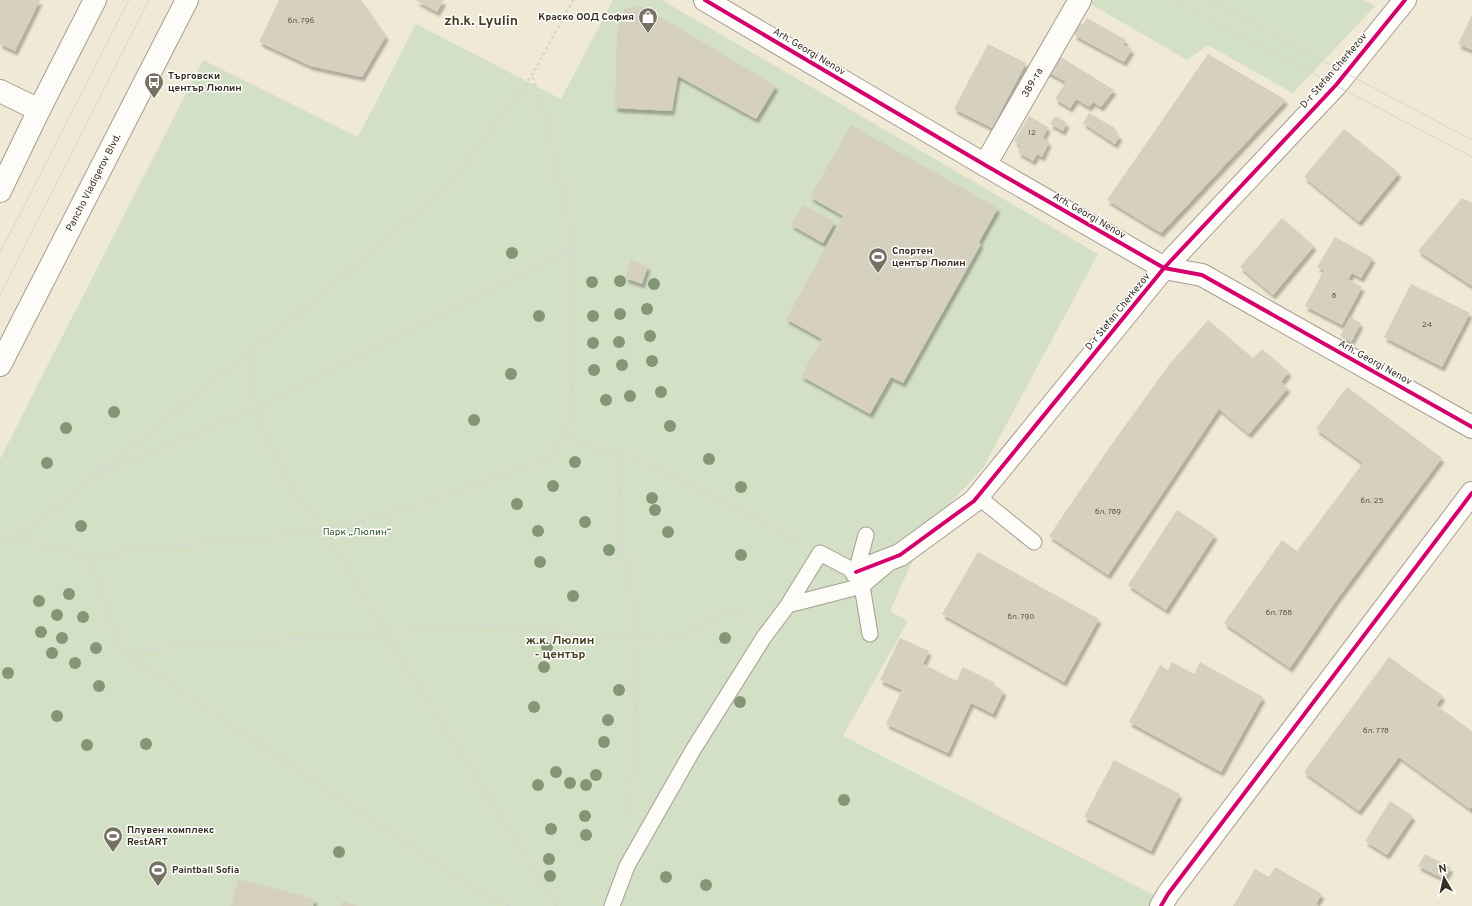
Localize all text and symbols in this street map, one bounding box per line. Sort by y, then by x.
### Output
shop icon: Краско ООД София [637,6,659,34]
place label: Краско ООД София [538,11,634,24]
district label: zh.k. Lyulin [444,13,518,30]
house number: бл. 796 [288,16,314,26]
street label: Arh. Georgi Nenov [770,25,848,79]
street label: D-r Stefan Cherkezov [1298,31,1370,111]
street label: 389-та [1019,66,1046,100]
place label: Търговски център Люлин [168,70,242,95]
bus stop icon: Търговски център Люлин [143,71,165,99]
house number: 12 [1028,128,1036,138]
street label: Pancho Vladigerov Blvd. [63,131,124,234]
street label: Arh. Georgi Nenov [1050,190,1128,242]
place label: Спортен център Люлин [892,245,966,270]
sports icon: Спортен център Люлин [867,246,889,274]
street label: D-r Stefan Cherkezov [1083,271,1153,353]
house number: 8 [1332,291,1337,301]
house number: 24 [1422,320,1432,330]
street label: Arh. Georgi Nenov [1336,337,1414,389]
house number: бл. 25 [1361,496,1383,506]
house number: бл. 789 [1095,507,1121,517]
park label: Парк „Люлин“ [323,526,391,539]
house number: бл. 788 [1266,608,1292,618]
house number: бл. 790 [1008,612,1034,622]
district label: ж.к. Люлин - център [526,633,594,663]
house number: бл. 778 [1363,726,1389,736]
place label: Плувен комплекс RestART [127,824,214,849]
sports icon: Плувен комплекс RestART [102,825,124,853]
north arrow [1424,858,1464,898]
sports icon: Paintball Sofia [147,859,169,887]
text: N [1438,862,1448,877]
place label: Paintball Sofia [172,864,239,877]

